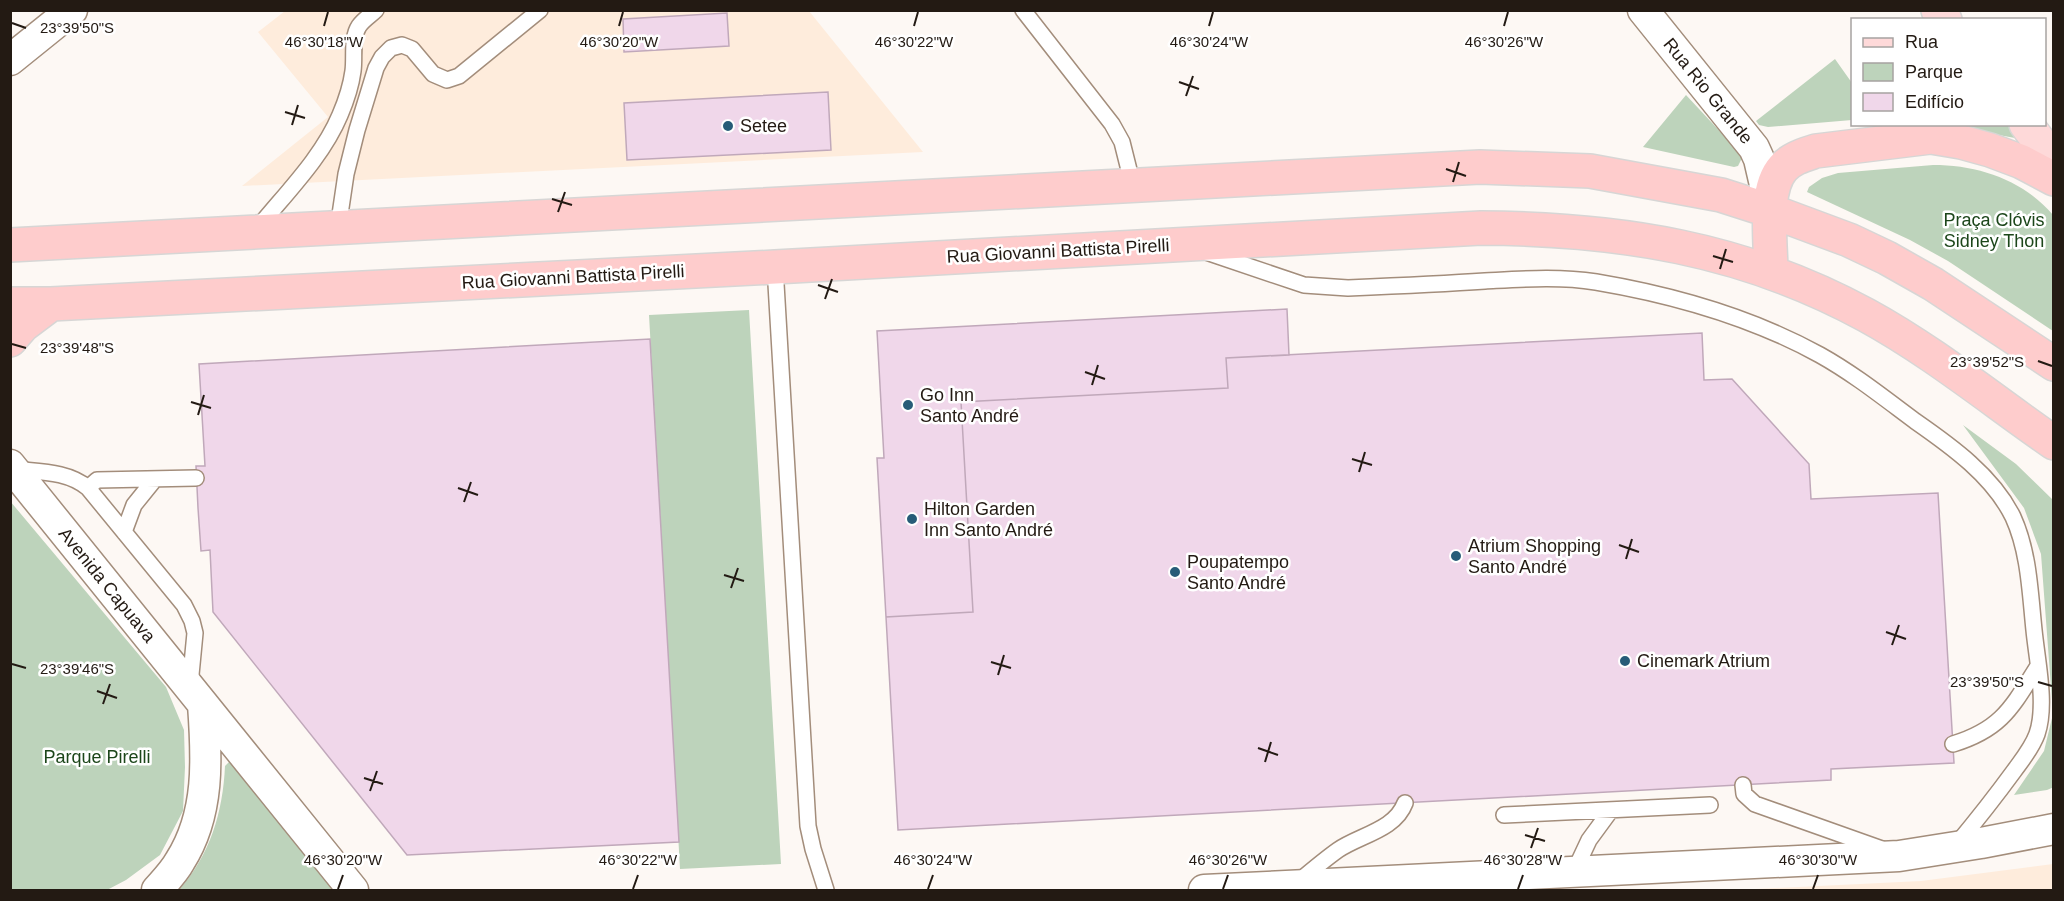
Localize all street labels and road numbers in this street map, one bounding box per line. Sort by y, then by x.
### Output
street label: Rua Rio Grande [1659,34,1757,148]
street label: Rua Giovanni Battista Pirelli [946,235,1170,267]
street label: Rua Giovanni Battista Pirelli [461,261,685,293]
street label: Avenida Capuava [55,524,160,647]

